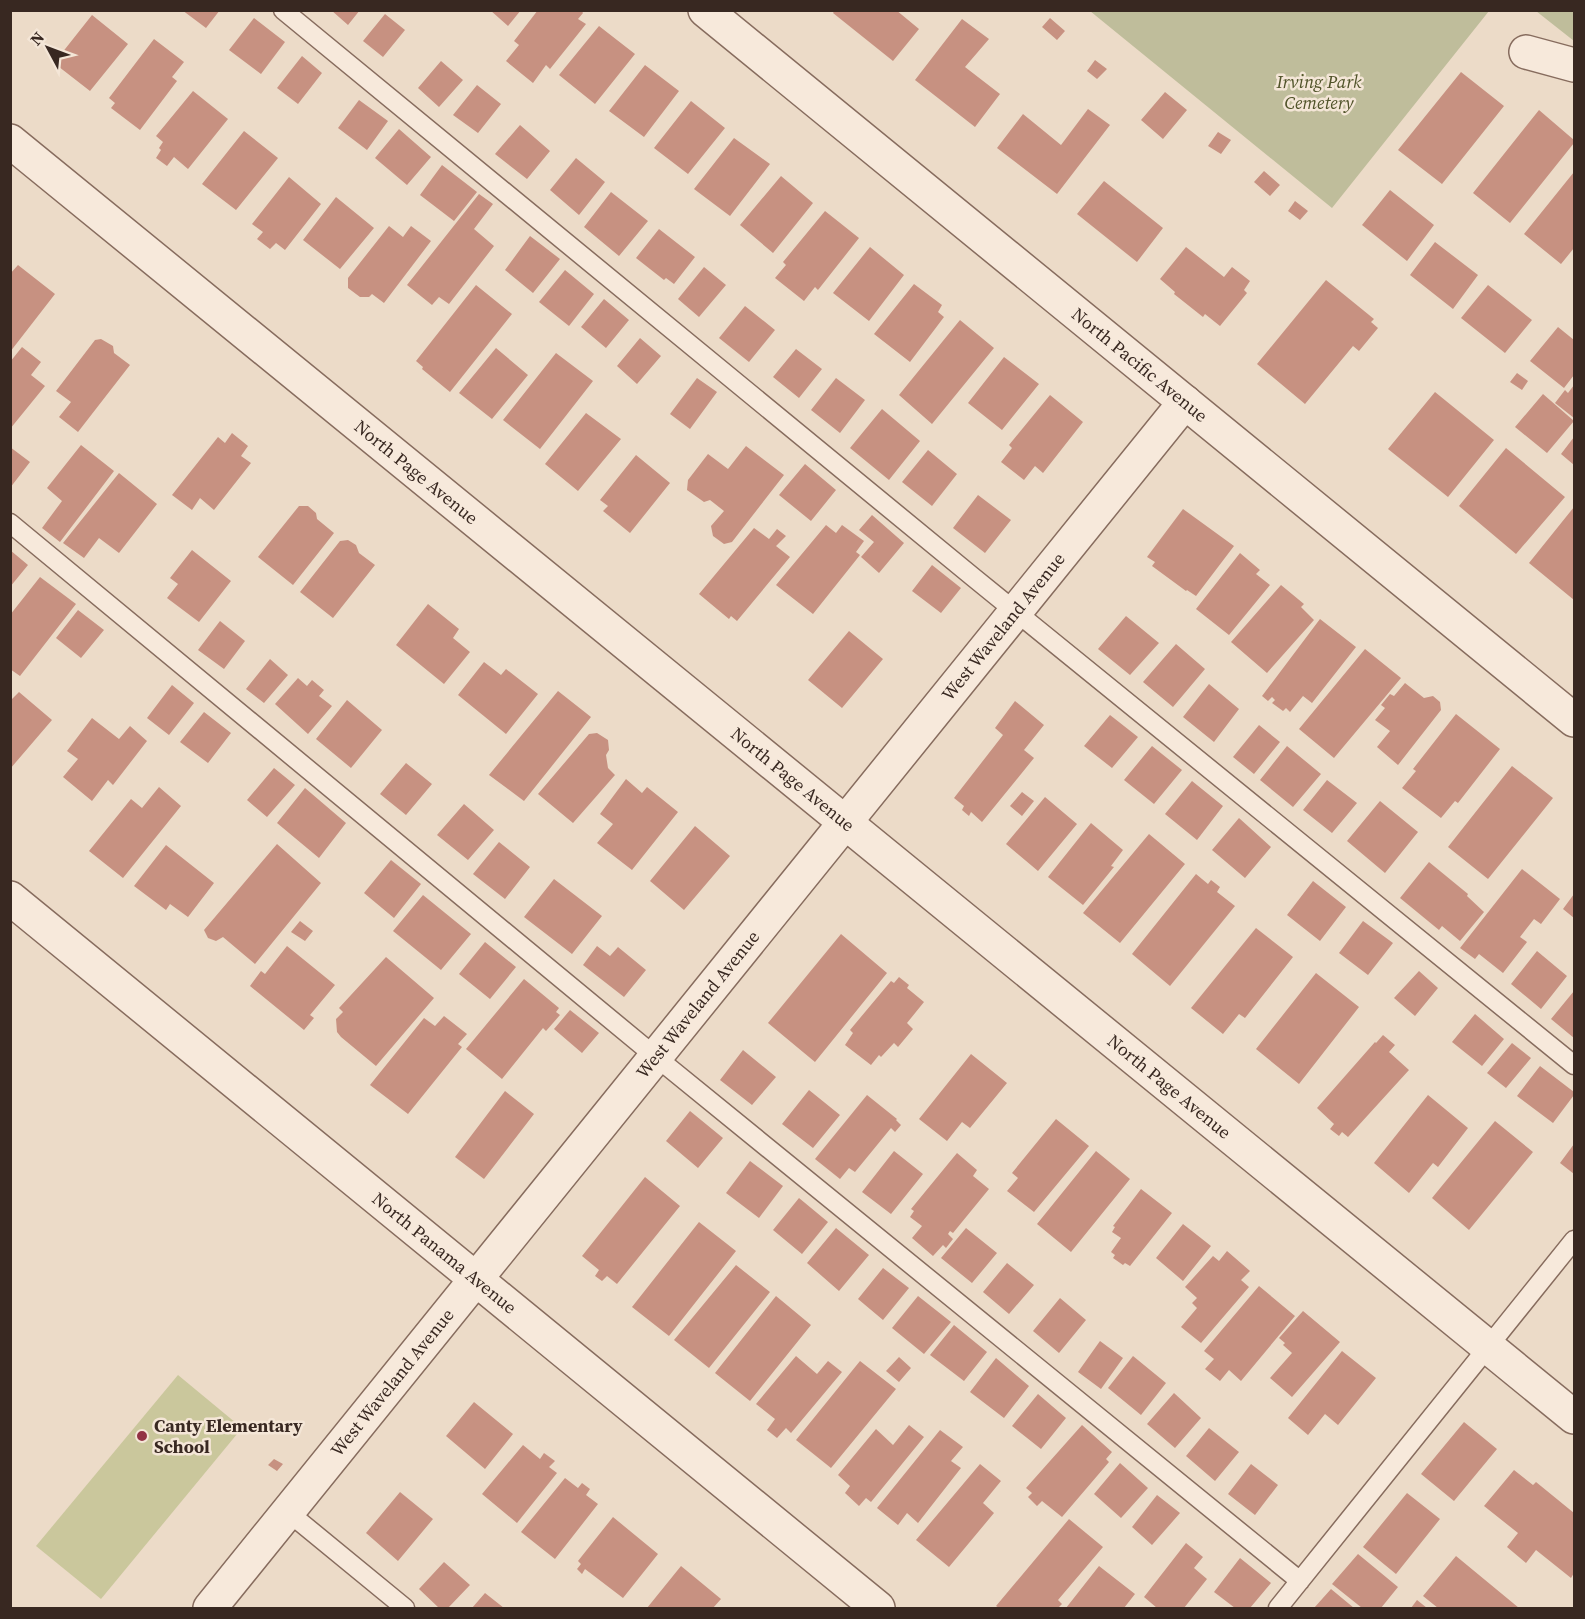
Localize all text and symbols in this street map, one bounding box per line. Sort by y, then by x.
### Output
north arrow [18,18,78,78]
text: N [25,26,49,50]
park label: Irving Park Cemetery [1276,69,1362,115]
street label: North Pacific Avenue [1066,301,1213,428]
street label: North Page Avenue [349,414,484,530]
street label: West Waveland Avenue [935,547,1071,706]
street label: North Page Avenue [726,721,860,837]
street label: West Waveland Avenue [630,925,765,1084]
street label: North Page Avenue [1102,1028,1237,1144]
street label: North Panama Avenue [367,1186,522,1320]
street label: West Waveland Avenue [324,1303,459,1462]
place label: Canty Elementary School [154,1413,303,1459]
marker: Canty Elementary School [135,1429,149,1443]

